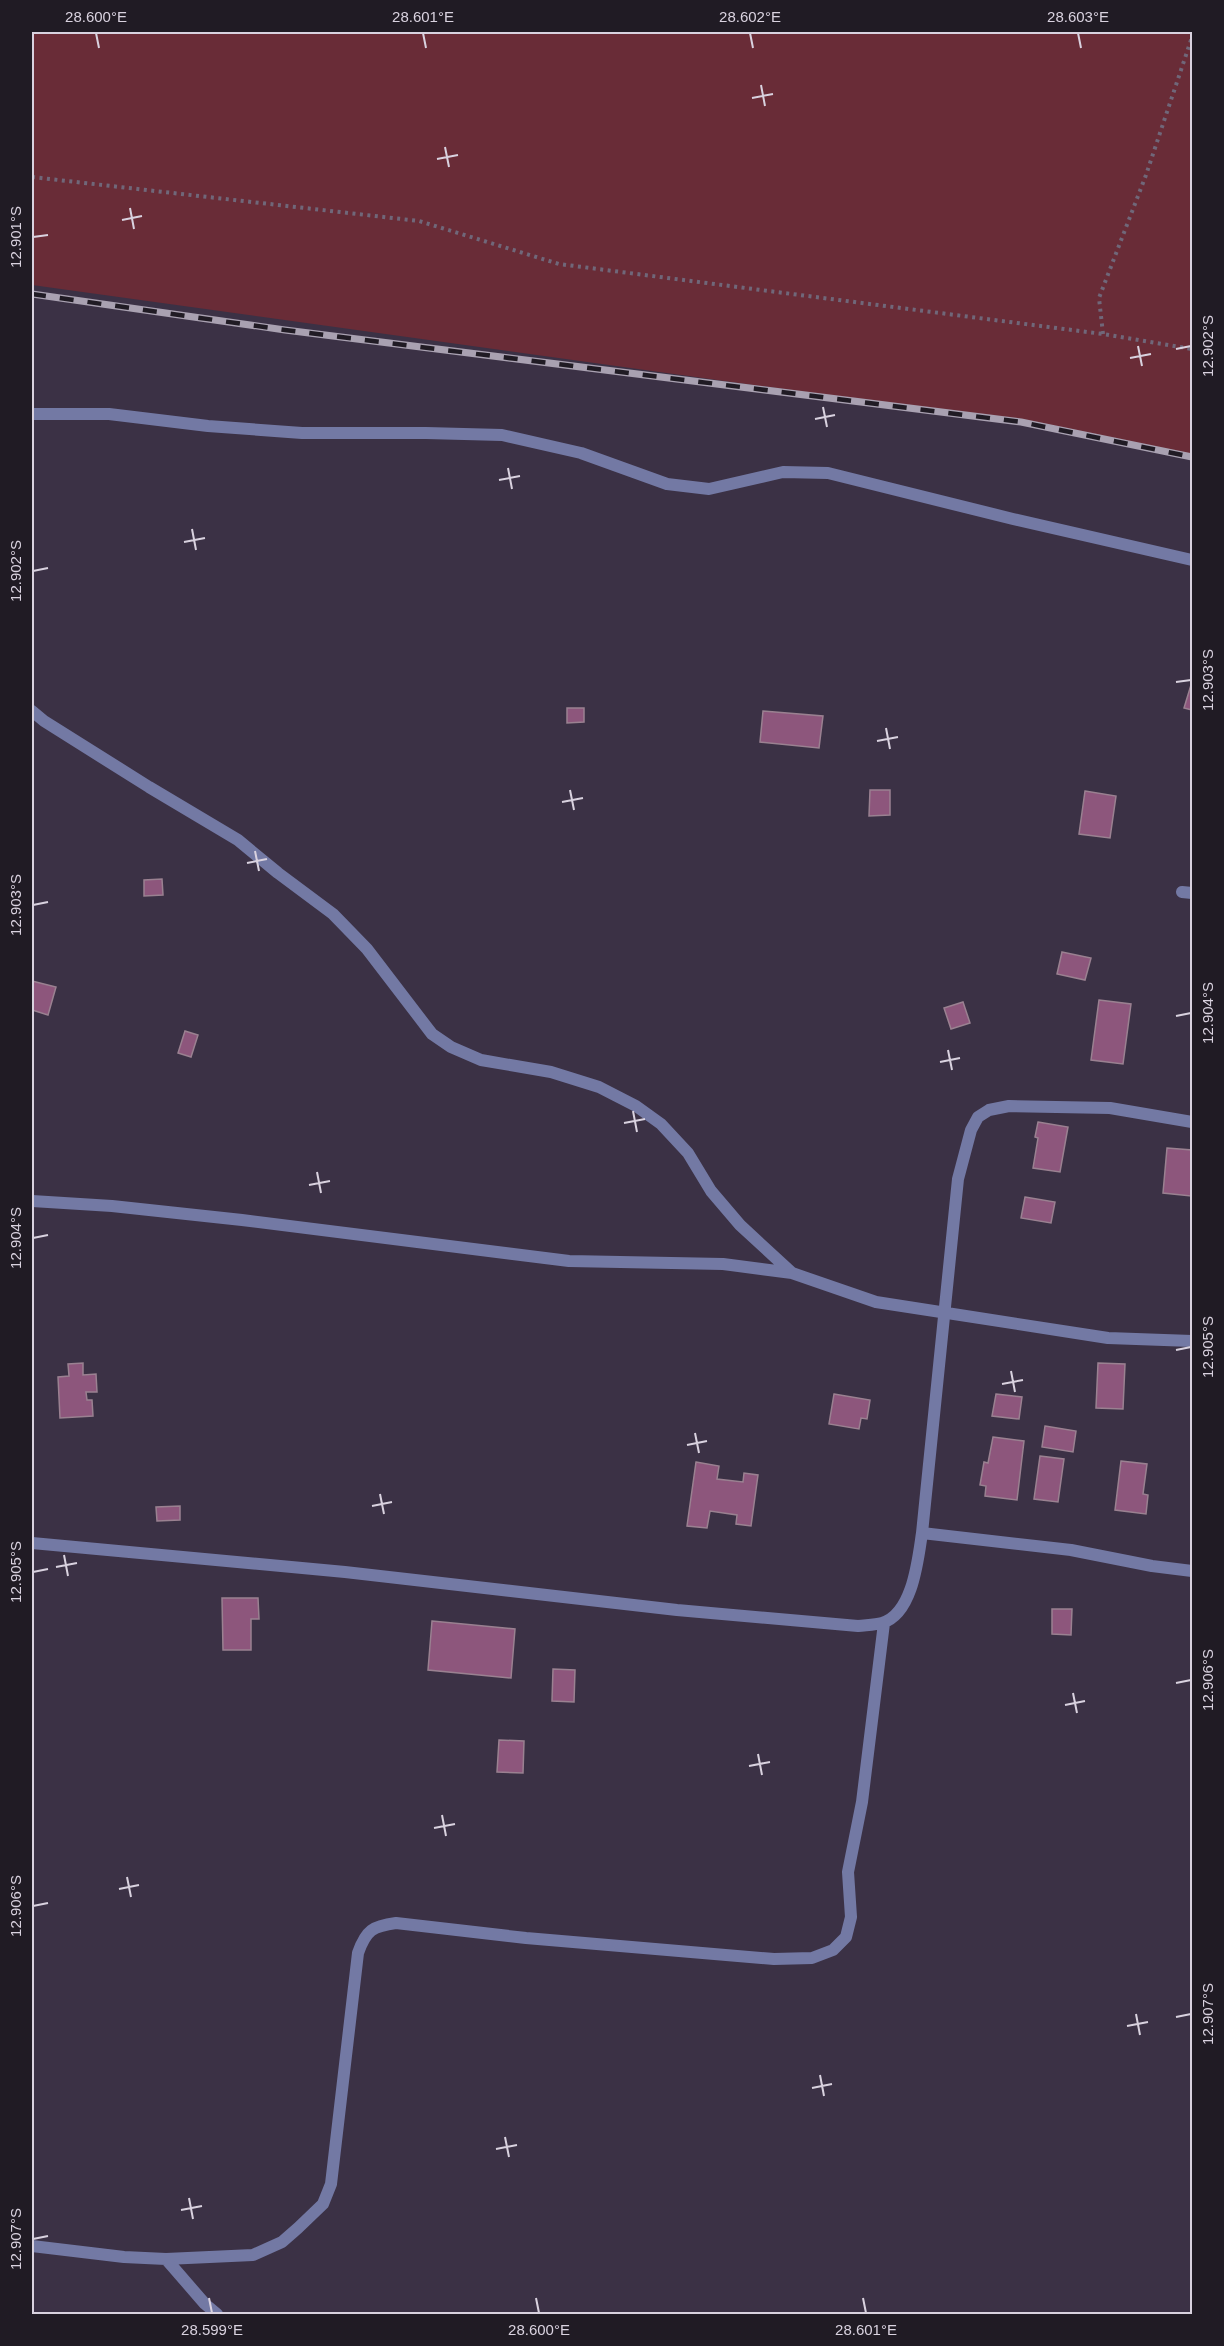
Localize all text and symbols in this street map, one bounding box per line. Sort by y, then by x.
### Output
text: 28.600°E [65,8,127,25]
text: 28.601°E [392,8,454,25]
text: 28.602°E [719,8,781,25]
text: 28.603°E [1047,8,1109,25]
text: 12.901°S [7,206,24,268]
text: 12.902°S [1199,315,1216,377]
text: 12.902°S [7,540,24,602]
text: 12.903°S [1199,649,1216,711]
text: 12.903°S [7,874,24,936]
text: 12.904°S [1199,982,1216,1044]
text: 12.904°S [7,1207,24,1269]
text: 12.905°S [1199,1316,1216,1378]
text: 12.905°S [7,1541,24,1603]
text: 12.906°S [1199,1649,1216,1711]
text: 12.906°S [7,1875,24,1937]
text: 12.907°S [1199,1983,1216,2045]
text: 12.907°S [7,2208,24,2270]
text: 28.599°E [181,2321,243,2338]
text: 28.600°E [508,2321,570,2338]
text: 28.601°E [835,2321,897,2338]

